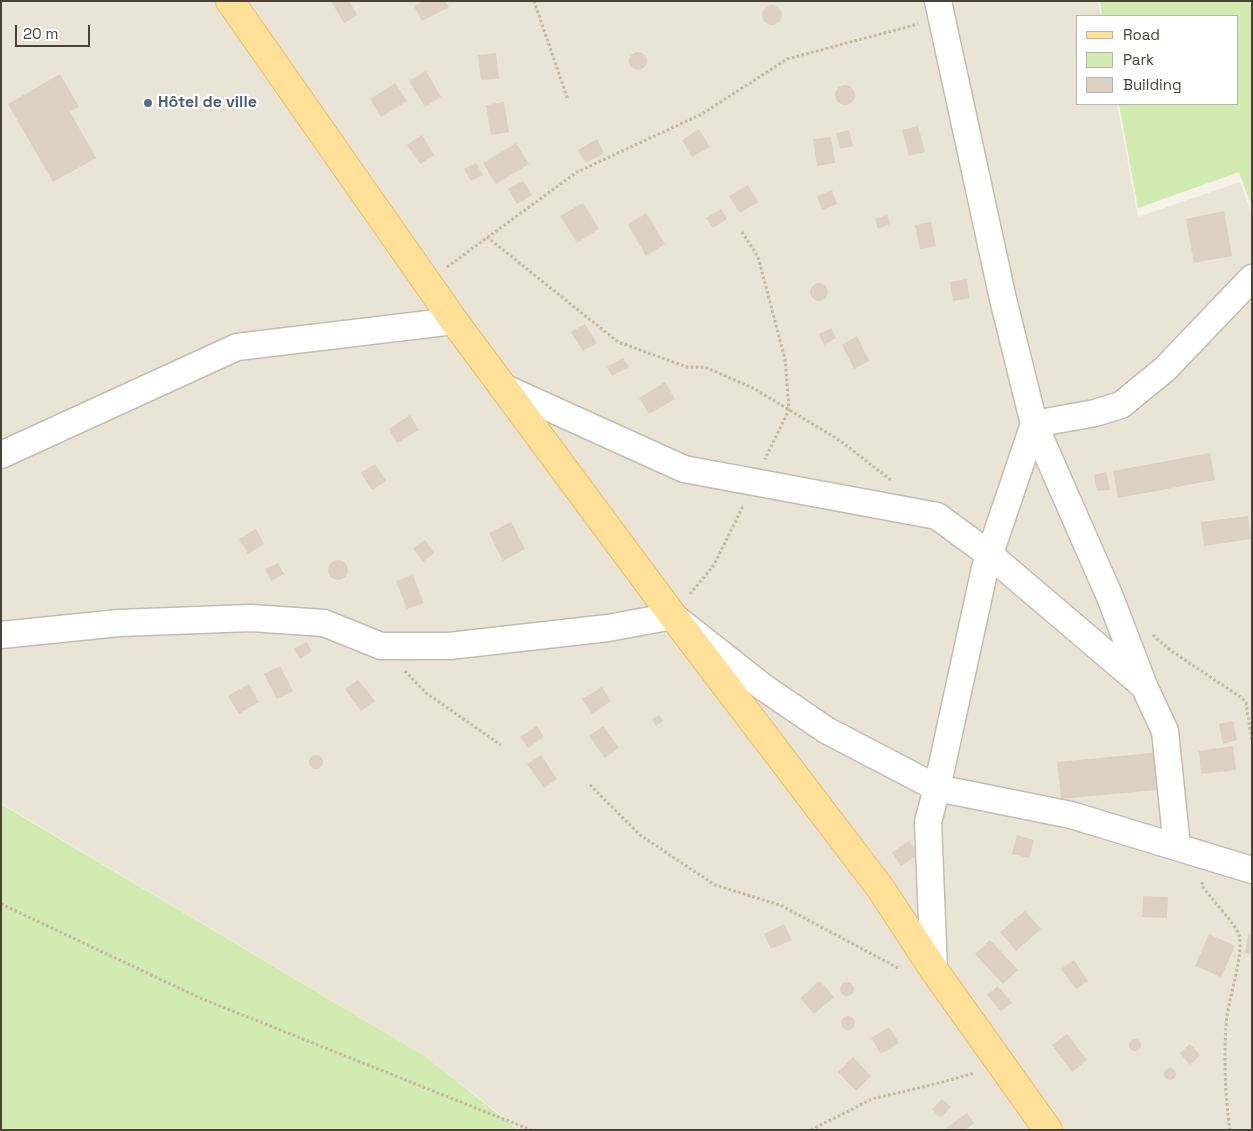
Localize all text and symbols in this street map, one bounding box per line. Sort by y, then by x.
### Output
scale bar [18,15,92,47]
legend [1076,15,1238,105]
text: 20 m [23,24,58,43]
text: Road [1123,25,1160,44]
text: Park [1123,50,1154,69]
text: Building [1123,75,1182,94]
place label: Hôtel de ville [158,93,257,113]
marker: Hôtel de ville [142,97,154,109]

